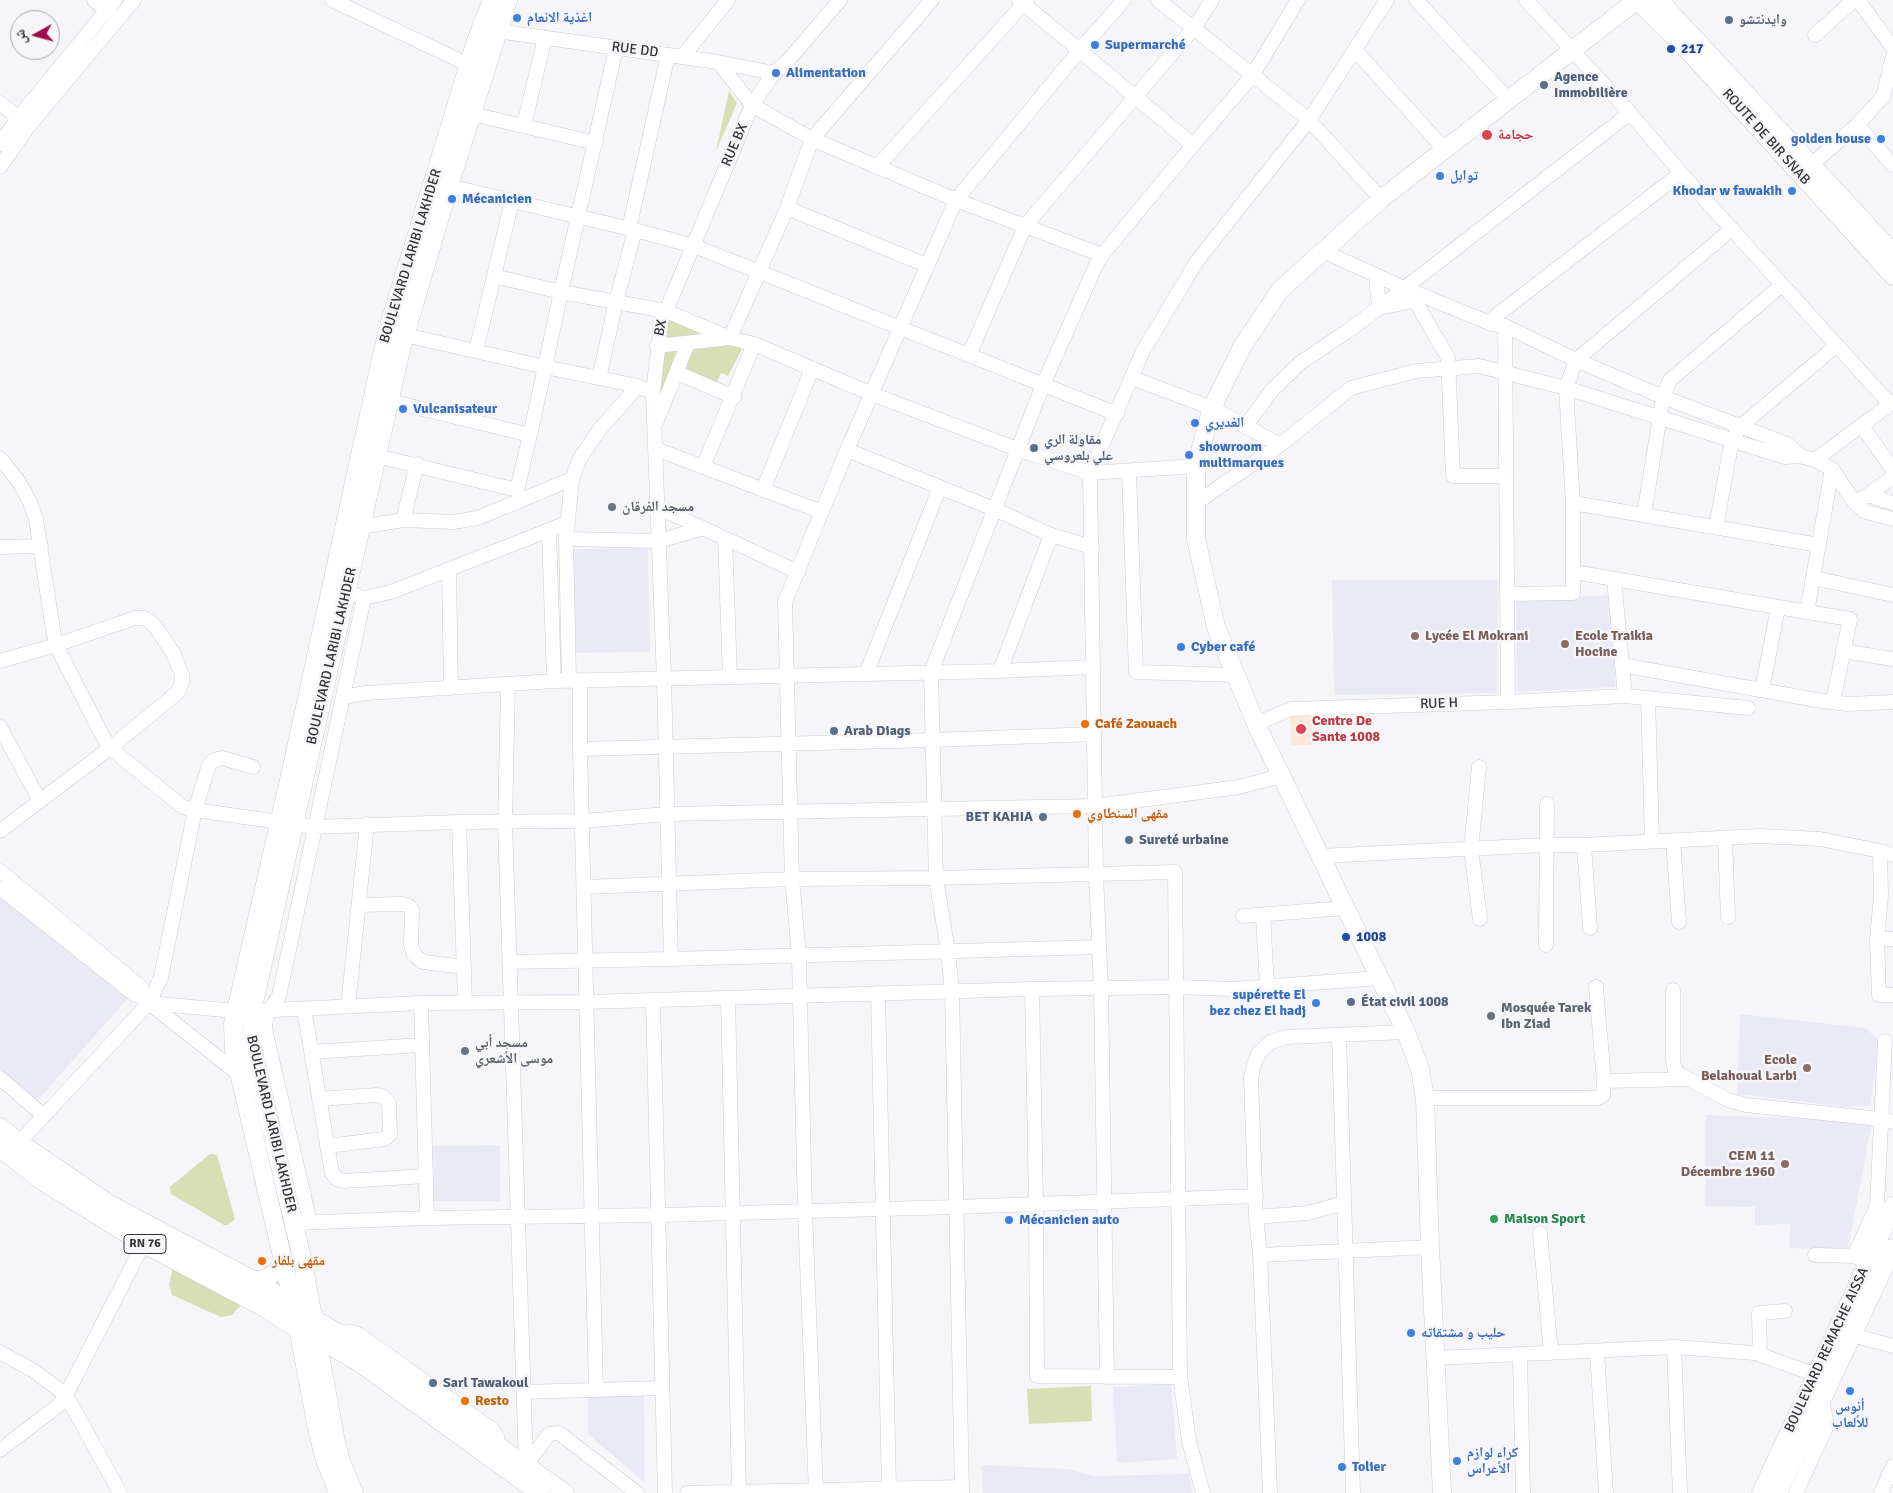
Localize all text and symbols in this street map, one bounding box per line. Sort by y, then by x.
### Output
north arrow [10,10,60,60]
place label: اغذية الانعام [527,10,592,26]
marker: اغذية الانعام [511,12,523,24]
place label: وايدنتشو [1739,12,1787,28]
marker: وايدنتشو [1723,14,1735,26]
text: ش [11,28,30,45]
place label: Supermarché [1105,37,1186,53]
street label: RUE DD [611,39,659,61]
marker: Supermarché [1089,39,1101,51]
place label: 217 [1681,41,1704,57]
marker: 217 [1665,43,1677,55]
place label: Alimentation [786,65,866,81]
marker: Alimentation [770,67,782,79]
place label: Agence Immobilière [1554,69,1628,102]
marker: Agence Immobilière [1538,79,1550,91]
street label: ROUTE DE BIR SNAB [1719,86,1813,188]
street label: RUE BX [718,121,752,169]
place label: حجامة [1498,127,1533,143]
marker: حجامة [1480,128,1494,142]
place label: golden house [1791,131,1871,147]
marker: golden house [1875,133,1887,145]
street label: BOULEVARD LARIBI LAKHDER [376,167,446,345]
place label: توابل [1450,168,1478,184]
marker: توابل [1434,170,1446,182]
place label: Khodar w fawakih [1673,183,1782,199]
marker: Khodar w fawakih [1786,185,1798,197]
place label: Mécanicien [462,191,532,207]
marker: Mécanicien [446,193,458,205]
street label: BX [651,318,671,338]
place label: Vulcanisateur [413,401,497,417]
marker: Vulcanisateur [397,403,409,415]
place label: الغديري [1205,415,1244,431]
marker: الغديري [1189,417,1201,429]
place label: مقاولة الري علي بلعروسي [1044,432,1113,464]
place label: showroom multimarques [1199,439,1284,472]
marker: مقاولة الري علي بلعروسي [1028,442,1040,454]
marker: showroom multimarques [1183,449,1195,461]
place label: مسجد الفرقان [622,499,694,515]
marker: مسجد الفرقان [606,501,618,513]
street label: BOULEVARD LARIBI LAKHDER [303,566,361,746]
place label: Lycée El Mokrani [1425,628,1528,644]
place label: Ecole Traikia Hocine [1575,628,1653,660]
marker: Lycée El Mokrani [1409,630,1421,642]
marker: Ecole Traikia Hocine [1559,638,1571,650]
place label: Cyber café [1191,639,1255,655]
marker: Cyber café [1175,641,1187,653]
street label: RUE H [1420,695,1458,713]
place label: Centre De Sante 1008 [1312,713,1380,746]
place label: Café Zaouach [1095,716,1177,732]
marker: Café Zaouach [1079,718,1091,730]
marker: Centre De Sante 1008 [1294,722,1308,736]
place label: Arab Diags [844,723,910,739]
marker: Arab Diags [828,725,840,737]
place label: مقهى السنطاوي [1087,806,1168,822]
marker: مقهى السنطاوي [1071,808,1083,820]
place label: BET KAHIA [966,809,1033,825]
marker: BET KAHIA [1037,811,1049,823]
place label: Sureté urbaine [1139,832,1229,848]
marker: Sureté urbaine [1123,834,1135,846]
place label: 1008 [1356,929,1386,945]
marker: 1008 [1340,931,1352,943]
place label: supérette El bez chez El hadj [1210,987,1306,1020]
place label: État civil 1008 [1361,994,1449,1010]
marker: État civil 1008 [1345,996,1357,1008]
marker: supérette El bez chez El hadj [1310,997,1322,1009]
place label: Mosquée Tarek Ibn Ziad [1501,1000,1591,1032]
marker: Mosquée Tarek Ibn Ziad [1485,1010,1497,1022]
street label: BOULEVARD LARIBI LAKHDER [242,1034,300,1214]
place label: مسجد أبي موسى الأشعري [475,1035,553,1068]
marker: مسجد أبي موسى الأشعري [459,1045,471,1057]
place label: Ecole Belahoual Larbi [1701,1052,1797,1084]
marker: Ecole Belahoual Larbi [1801,1062,1813,1074]
place label: CEM 11 Décembre 1960 [1681,1148,1775,1180]
marker: CEM 11 Décembre 1960 [1779,1158,1791,1170]
place label: Maison Sport [1504,1211,1585,1227]
place label: Mécanicien auto [1019,1212,1119,1228]
marker: Maison Sport [1488,1213,1500,1225]
marker: Mécanicien auto [1003,1214,1015,1226]
road number: RN 76 [124,1234,166,1254]
place label: مقهى بلفار [272,1253,325,1269]
marker: مقهى بلفار [256,1255,268,1267]
street label: BOULEVARD REMACHE AISSA [1781,1265,1873,1435]
place label: حليب و مشتقاته [1421,1325,1506,1341]
marker: حليب و مشتقاته [1405,1327,1417,1339]
place label: Sarl Tawakoul [443,1375,528,1391]
marker: Sarl Tawakoul [427,1377,439,1389]
marker: أنوس للألعاب [1844,1385,1856,1397]
place label: Resto [475,1393,509,1409]
marker: Resto [459,1395,471,1407]
place label: أنوس للألعاب [1832,1399,1868,1431]
place label: كراء لوازم الأعراس [1467,1445,1518,1478]
marker: كراء لوازم الأعراس [1451,1455,1463,1467]
place label: Tolier [1352,1459,1386,1475]
marker: Tolier [1336,1461,1348,1473]

